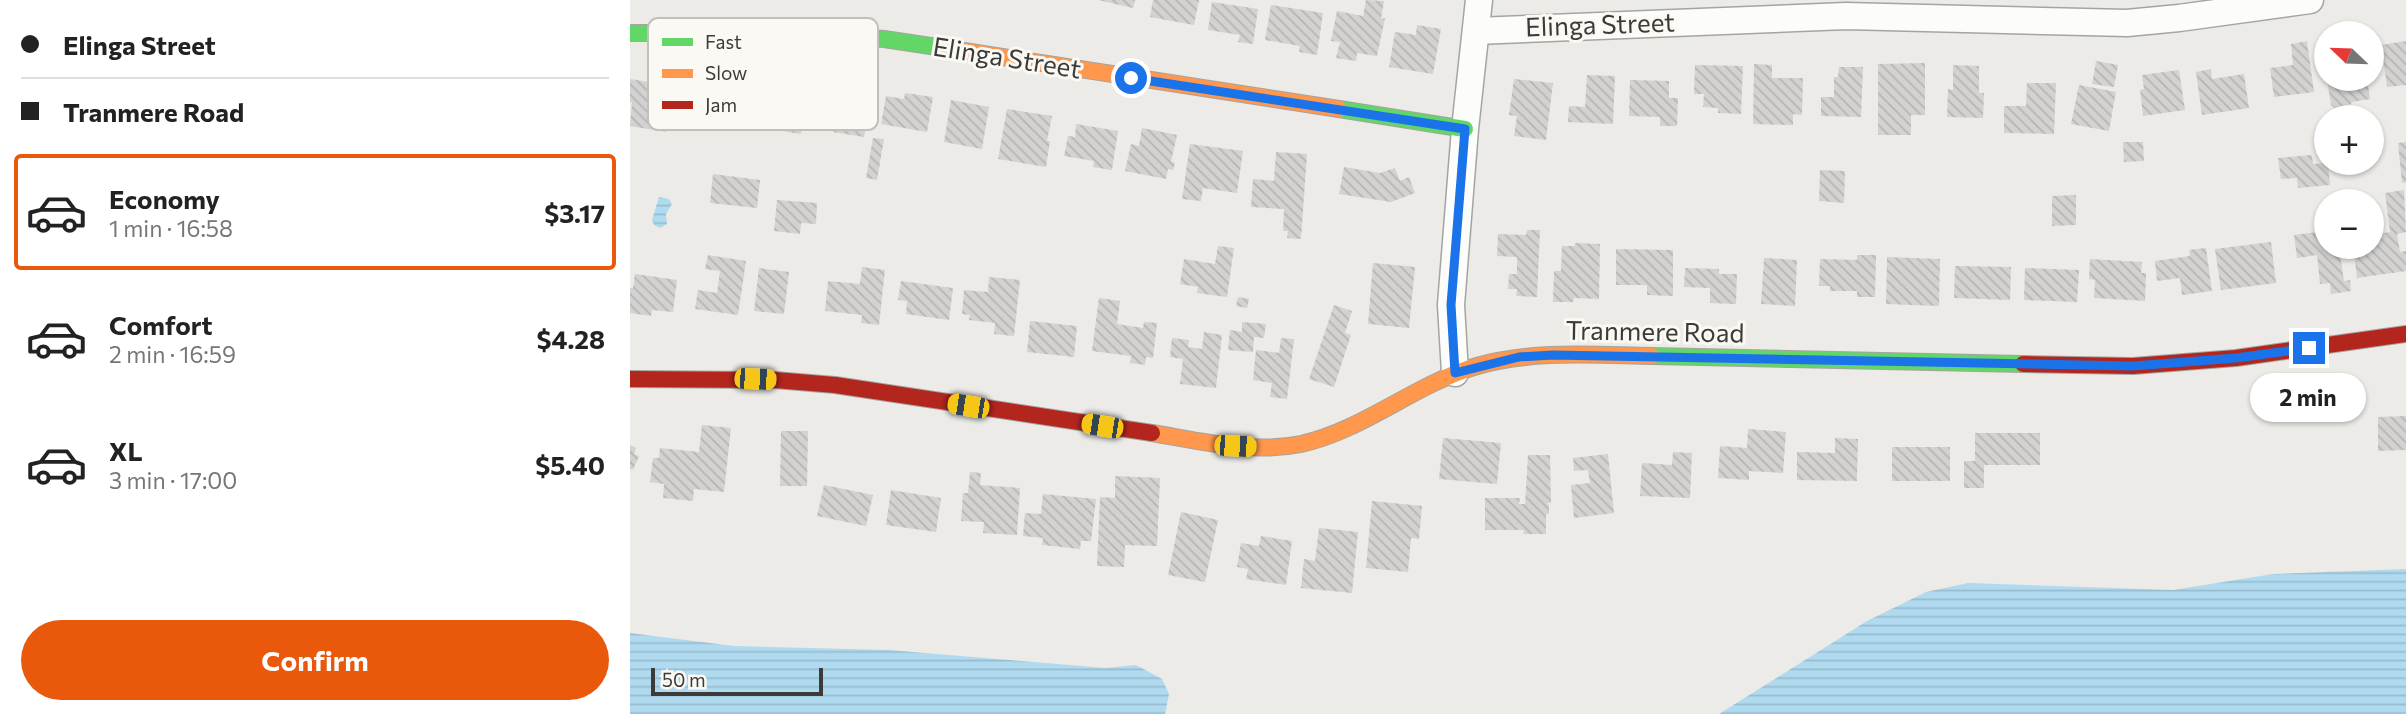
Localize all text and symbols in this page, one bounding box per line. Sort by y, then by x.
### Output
street label: Elinga Street [1525,5,1675,42]
legend [648,18,878,130]
north arrow [2314,21,2384,91]
map controls [2314,21,2384,259]
text: Elinga Street [63,29,216,60]
text: Fast [705,30,742,53]
street label: Elinga Street [931,30,1084,84]
text: Slow [705,61,747,84]
route start [1115,62,1147,94]
text: Jam [705,93,737,116]
text: Tranmere Road [63,96,244,127]
button: + [2314,105,2384,175]
icon: car [25,181,88,244]
text: Economy [109,183,220,214]
button: − [2314,189,2384,259]
text: $3.17 [544,197,605,228]
text: 1 min · 16:58 [109,214,233,242]
icon: car [25,307,88,370]
text: Comfort [109,309,212,340]
street label: Tranmere Road [1565,313,1745,348]
text: $4.28 [537,323,605,354]
route end [2293,332,2325,364]
text: 2 min · 16:59 [109,340,236,368]
car [734,368,777,390]
callout: 2 min [2251,372,2367,422]
text: 2 min [2279,383,2337,411]
car [946,392,991,420]
car [1080,412,1125,440]
icon: car [25,433,88,496]
text: XL [109,435,143,466]
car [1214,435,1257,457]
text: $5.40 [535,449,605,480]
text: 3 min · 17:00 [109,466,237,494]
button: Confirm [21,620,609,700]
scale bar [651,665,822,697]
text: 50 m [662,668,706,691]

